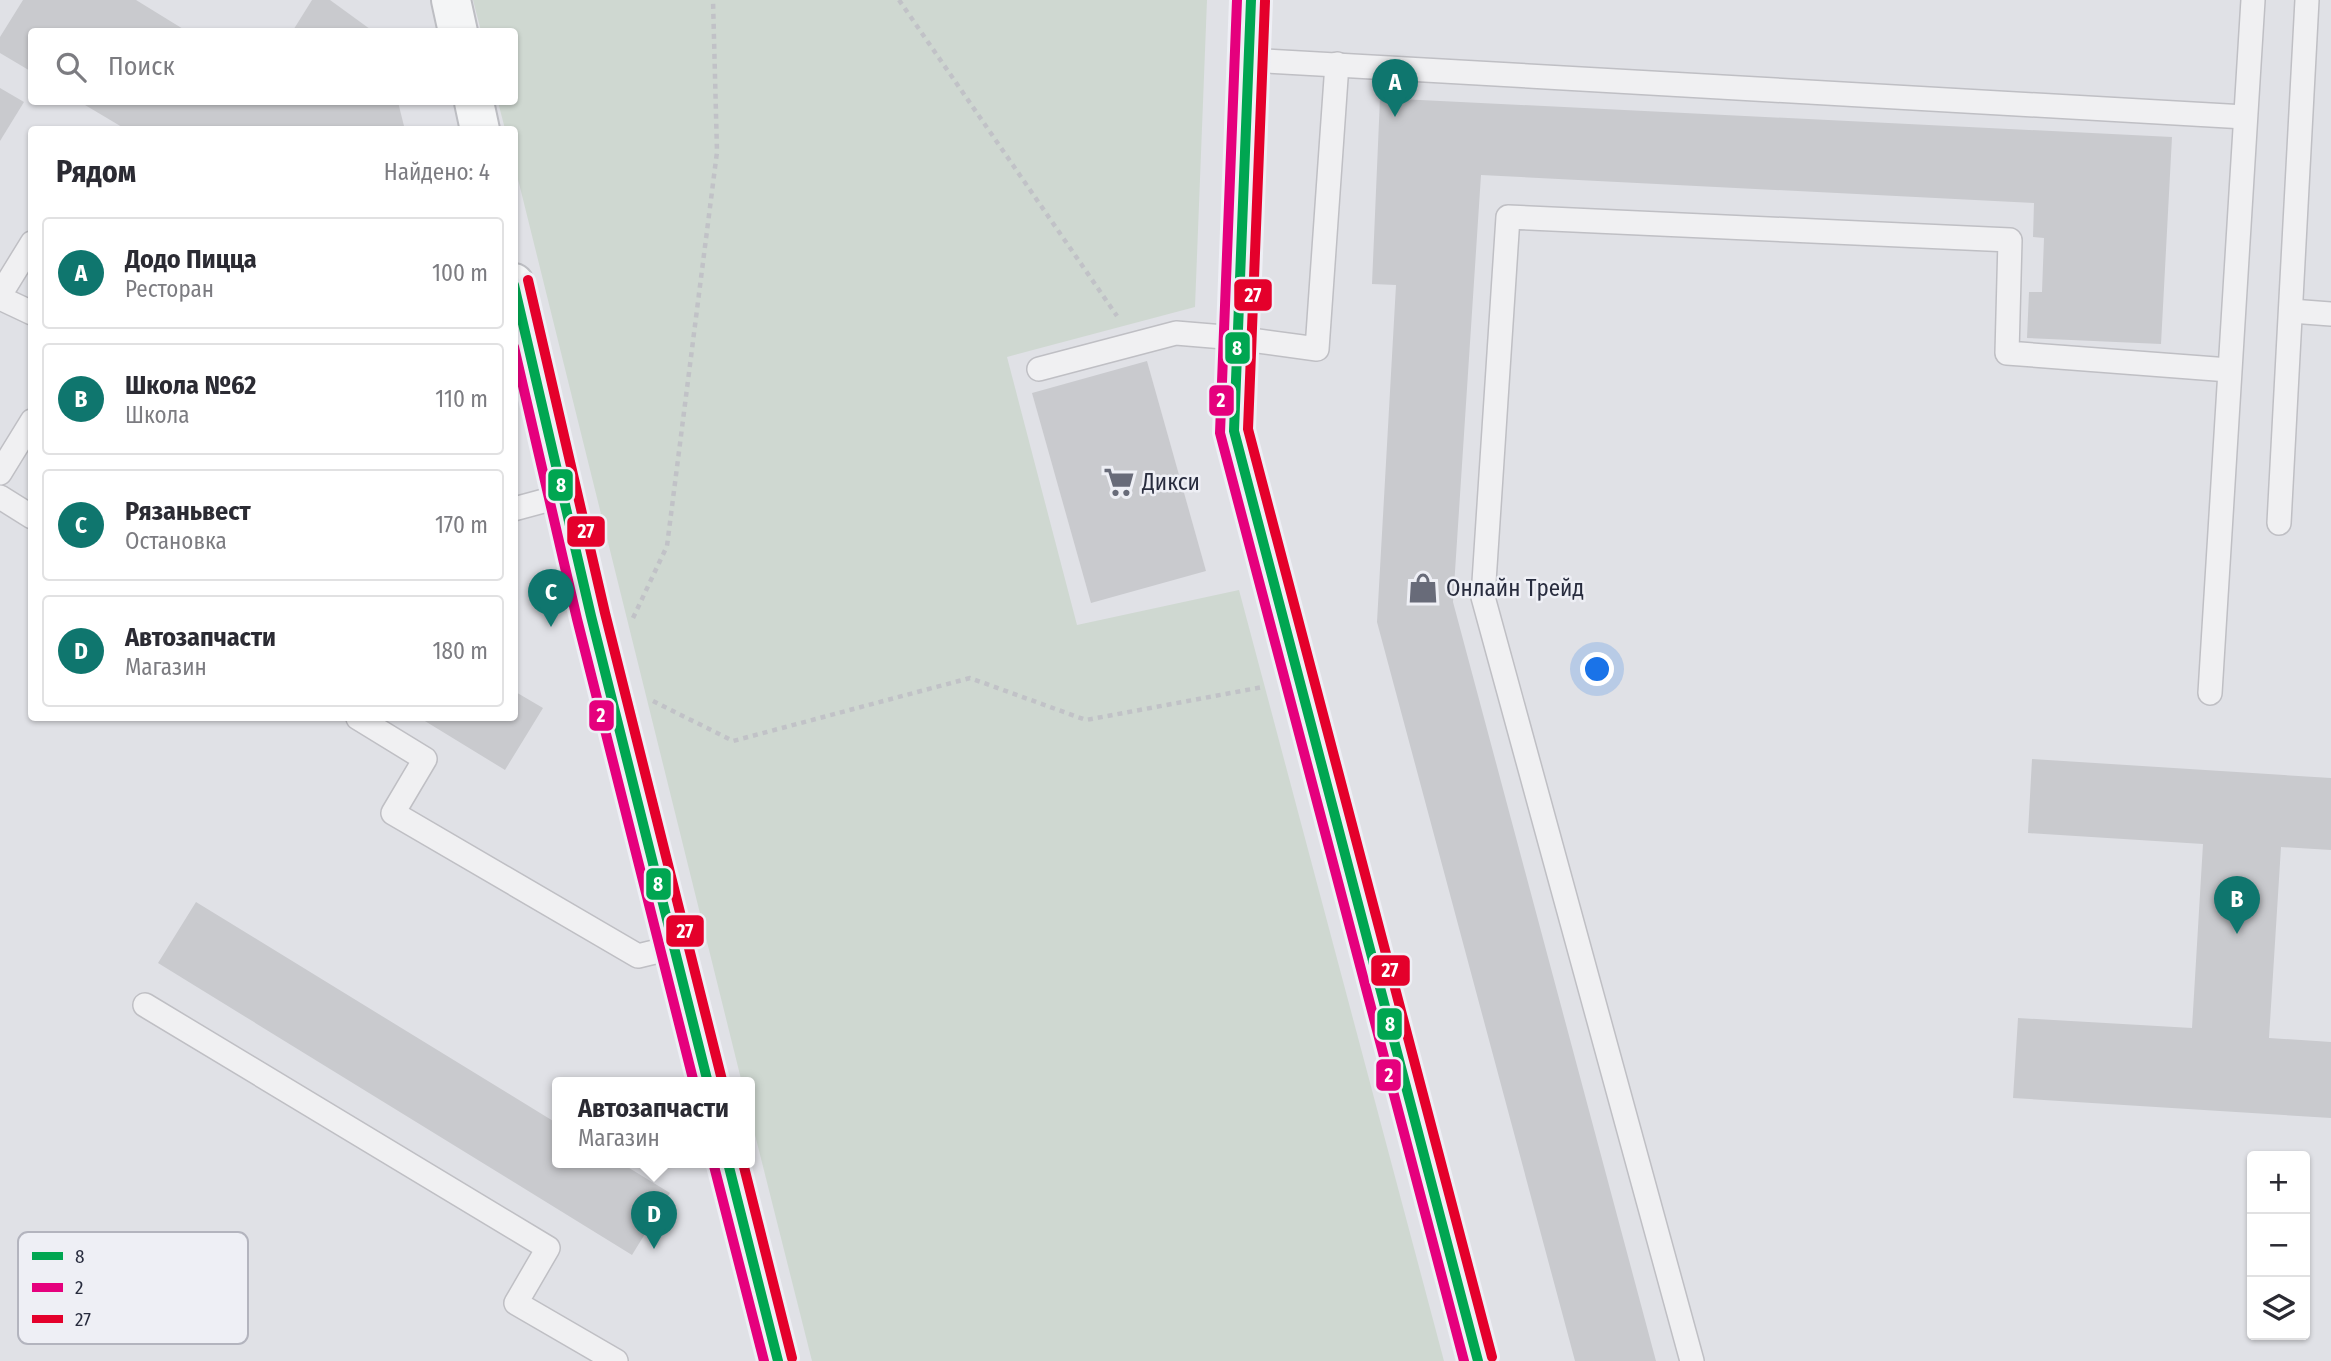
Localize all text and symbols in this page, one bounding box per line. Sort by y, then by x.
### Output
search box [28,28,518,105]
icon: search [52,48,90,86]
text: Поиск [108,51,175,82]
pin: A [1372,59,1418,117]
text: Рядом [56,154,136,190]
text: Найдено: 4 [384,158,490,186]
text: Додо Пицца [125,244,257,275]
text: A [75,259,87,287]
text: 100 m [432,259,488,287]
text: Ресторан [125,275,214,303]
line badge: 27 [1233,278,1273,312]
text: 27 [1244,284,1261,307]
line badge: 8 [1224,331,1251,365]
text: 8 [1232,337,1242,360]
text: Школа №62 [125,370,256,401]
line badge: 2 [1208,384,1235,417]
text: B [75,385,87,413]
text: 110 m [435,385,488,413]
text: 2 [1216,389,1226,412]
text: Школа [125,401,190,429]
supermarket icon: Дикси [1102,465,1136,499]
line badge: 8 [547,468,574,502]
place label: Дикси [1141,468,1200,496]
text: 8 [556,474,566,497]
text: Рязаньвест [125,496,251,527]
text: C [75,511,87,539]
text: 170 m [435,511,488,539]
line badge: 27 [566,515,606,548]
text: 27 [577,520,594,543]
text: Остановка [125,527,227,555]
pin: C [528,569,574,627]
shop icon: Онлайн Трейд [1406,571,1440,605]
place label: Онлайн Трейд [1446,574,1584,602]
text: Автозапчасти [125,622,276,653]
text: D [74,637,88,665]
text: 180 m [432,637,488,665]
your location [1580,652,1614,686]
text: Магазин [125,653,207,681]
line badge: 2 [588,699,615,732]
text: 2 [596,704,606,727]
line badge: 8 [645,867,672,901]
text: 8 [653,873,663,896]
pin: B [2214,876,2260,934]
line badge: 27 [665,914,705,948]
text: 27 [676,920,693,943]
line badge: 27 [1370,954,1411,987]
text: 27 [1381,959,1398,982]
line badge: 8 [1376,1007,1403,1041]
text: 8 [1385,1013,1395,1036]
line badge: 2 [1375,1058,1402,1092]
text: 2 [1384,1064,1394,1087]
popup [552,1077,755,1168]
text: Автозапчасти [578,1093,729,1124]
text: Магазин [578,1124,660,1152]
map controls [2247,1151,2310,1340]
button: + [2247,1151,2310,1214]
pin: D [631,1191,677,1249]
button: − [2247,1214,2310,1277]
legend [18,1232,248,1344]
text: 8 [75,1245,85,1268]
text: 2 [75,1276,83,1299]
button: layers [2247,1277,2310,1340]
text: 27 [75,1308,91,1331]

